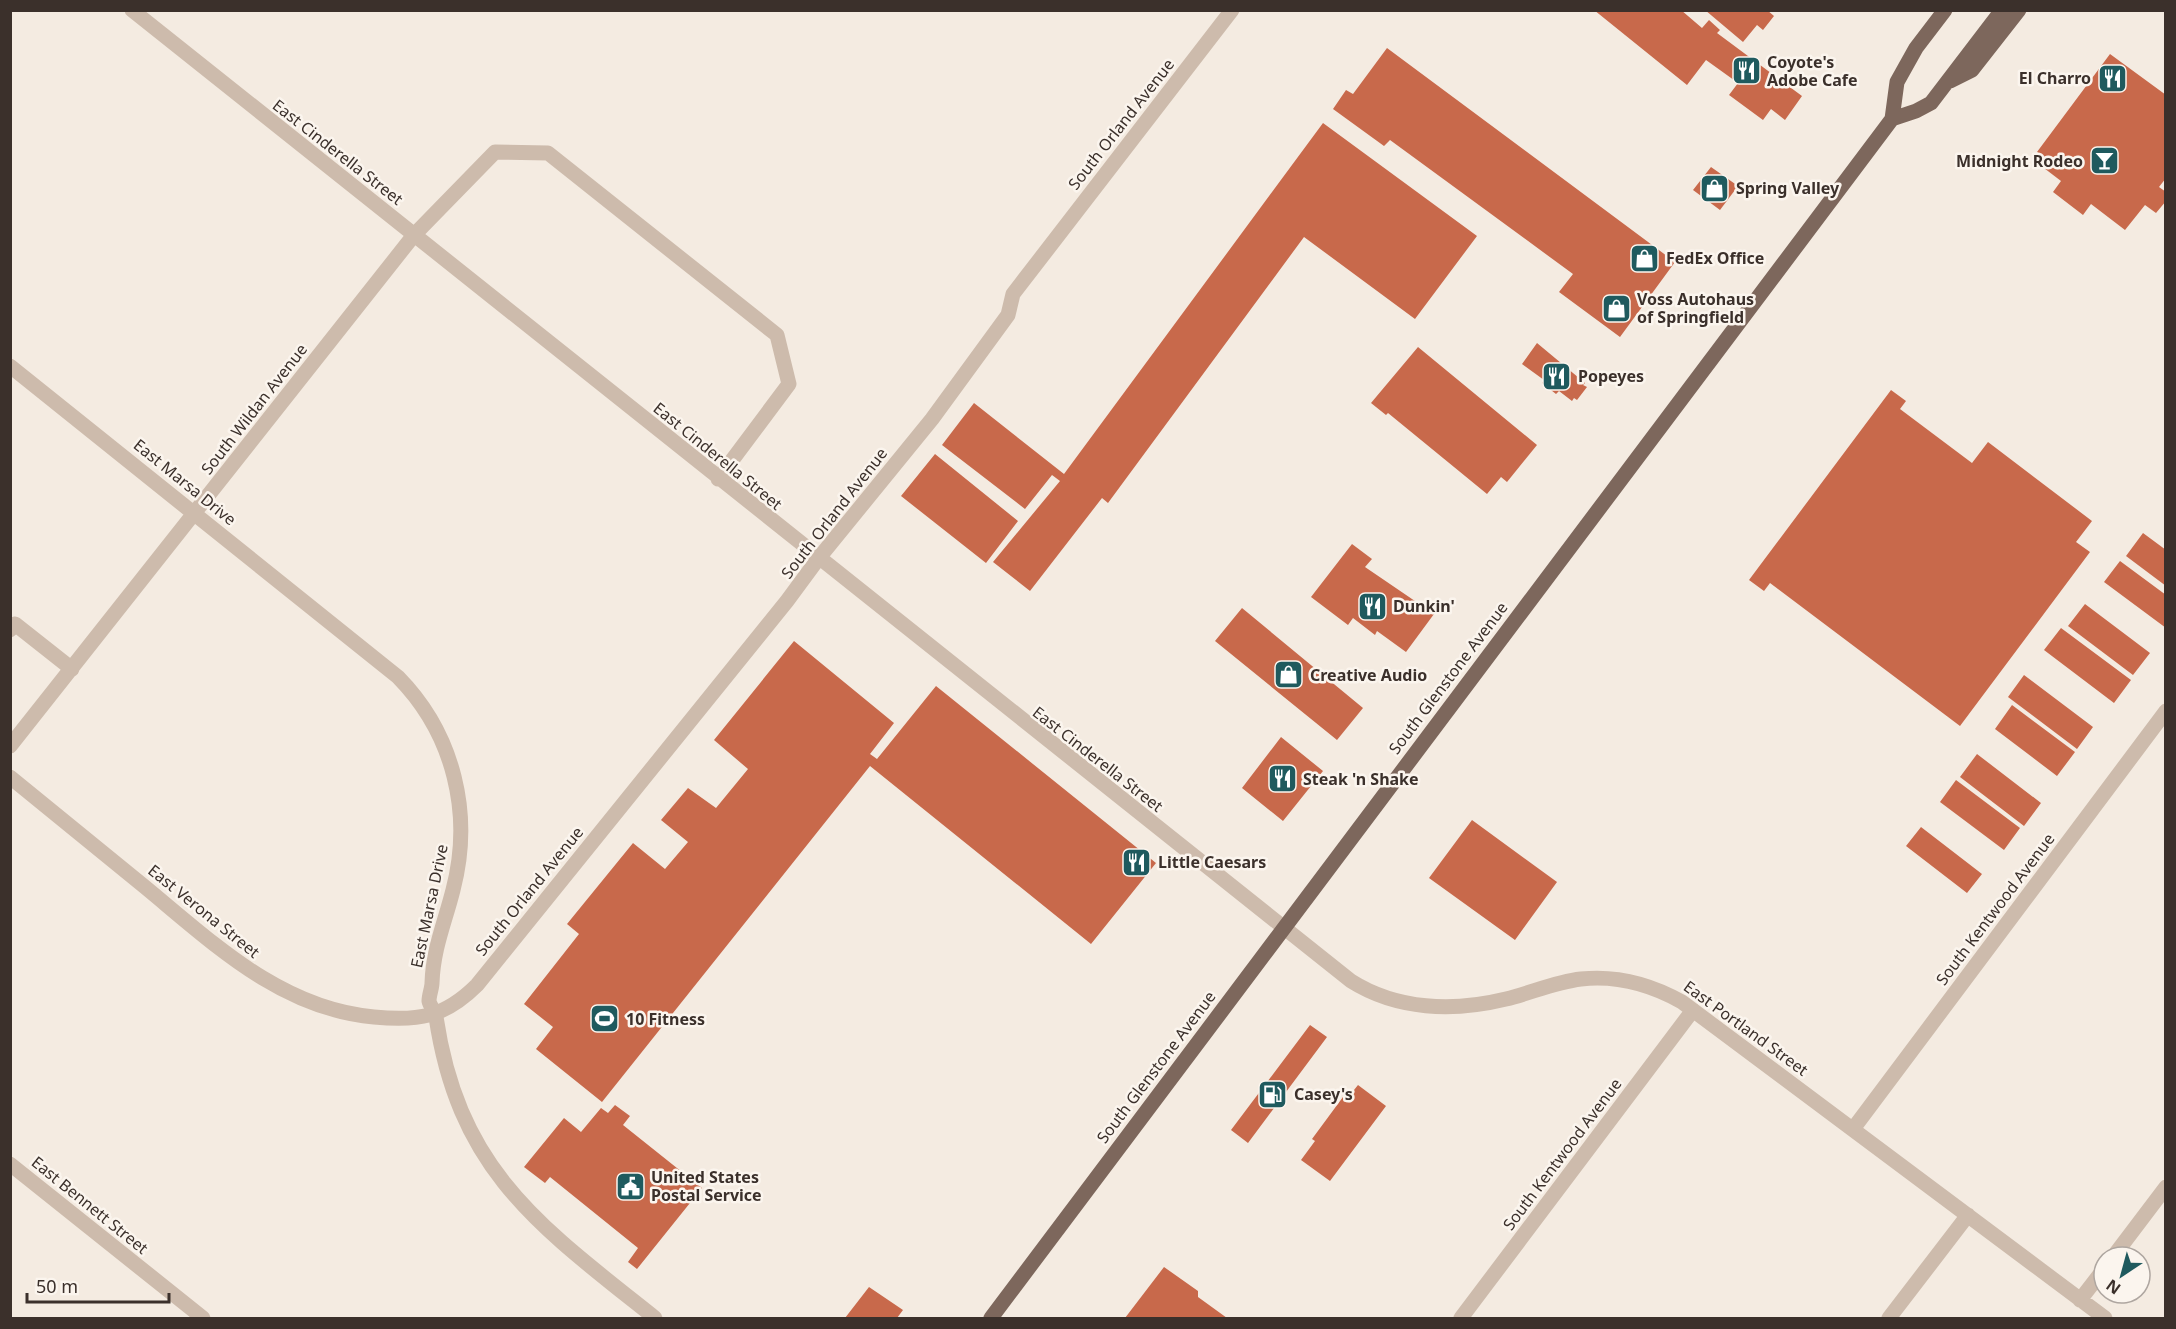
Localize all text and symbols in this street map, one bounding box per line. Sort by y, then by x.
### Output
place label: Coyote's Adobe Cafe [1767,51,1858,91]
street label: South Orland Avenue [1063,54,1179,194]
restaurant icon: Coyote's Adobe Cafe [1730,55,1762,87]
restaurant icon: El Charro [2096,62,2128,94]
place label: El Charro [2019,67,2091,89]
street label: East Cinderella Street [268,94,408,210]
bar icon: Midnight Rodeo [2088,145,2120,177]
place label: Midnight Rodeo [1956,150,2083,172]
shop icon: Spring Valley [1699,172,1731,204]
place label: Spring Valley [1736,177,1840,199]
shop icon: FedEx Office [1629,242,1661,274]
place label: FedEx Office [1666,247,1764,269]
place label: Voss Autohaus of Springfield [1637,288,1754,328]
shop icon: Voss Autohaus of Springfield [1600,292,1632,324]
street label: South Wildan Avenue [196,339,312,479]
restaurant icon: Popeyes [1541,360,1573,392]
place label: Popeyes [1578,365,1644,387]
street label: East Cinderella Street [649,397,787,515]
street label: East Marsa Drive [129,434,241,530]
street label: South Orland Avenue [776,443,892,583]
restaurant icon: Dunkin' [1356,590,1388,622]
place label: Dunkin' [1393,595,1455,617]
street label: South Glenstone Avenue [1383,597,1513,759]
shop icon: Creative Audio [1273,659,1305,691]
place label: Creative Audio [1310,664,1427,686]
street label: East Cinderella Street [1028,701,1168,817]
restaurant icon: Steak 'n Shake [1266,763,1298,795]
place label: Steak 'n Shake [1303,768,1419,790]
street label: South Orland Avenue [470,822,588,960]
street label: South Kentwood Avenue [1931,829,2059,989]
street label: East Marsa Drive [405,842,453,970]
restaurant icon: Little Caesars [1121,846,1153,878]
place label: Little Caesars [1158,851,1266,873]
street label: East Verona Street [144,859,264,963]
street label: East Portland Street [1679,975,1813,1081]
street label: South Glenstone Avenue [1091,986,1221,1148]
sports icon: 10 Fitness [589,1003,621,1035]
place label: 10 Fitness [626,1008,705,1030]
street label: South Kentwood Avenue [1498,1074,1626,1234]
fuel station icon: Casey's [1257,1078,1289,1110]
place label: Casey's [1294,1083,1353,1105]
street label: East Bennett Street [27,1151,153,1259]
place label: United States Postal Service [651,1166,762,1206]
public building icon: United States Postal Service [614,1170,646,1202]
north arrow [2092,1245,2152,1305]
scale bar [27,1266,170,1304]
text: 50 m [36,1274,78,1298]
text: N [2101,1274,2125,1300]

